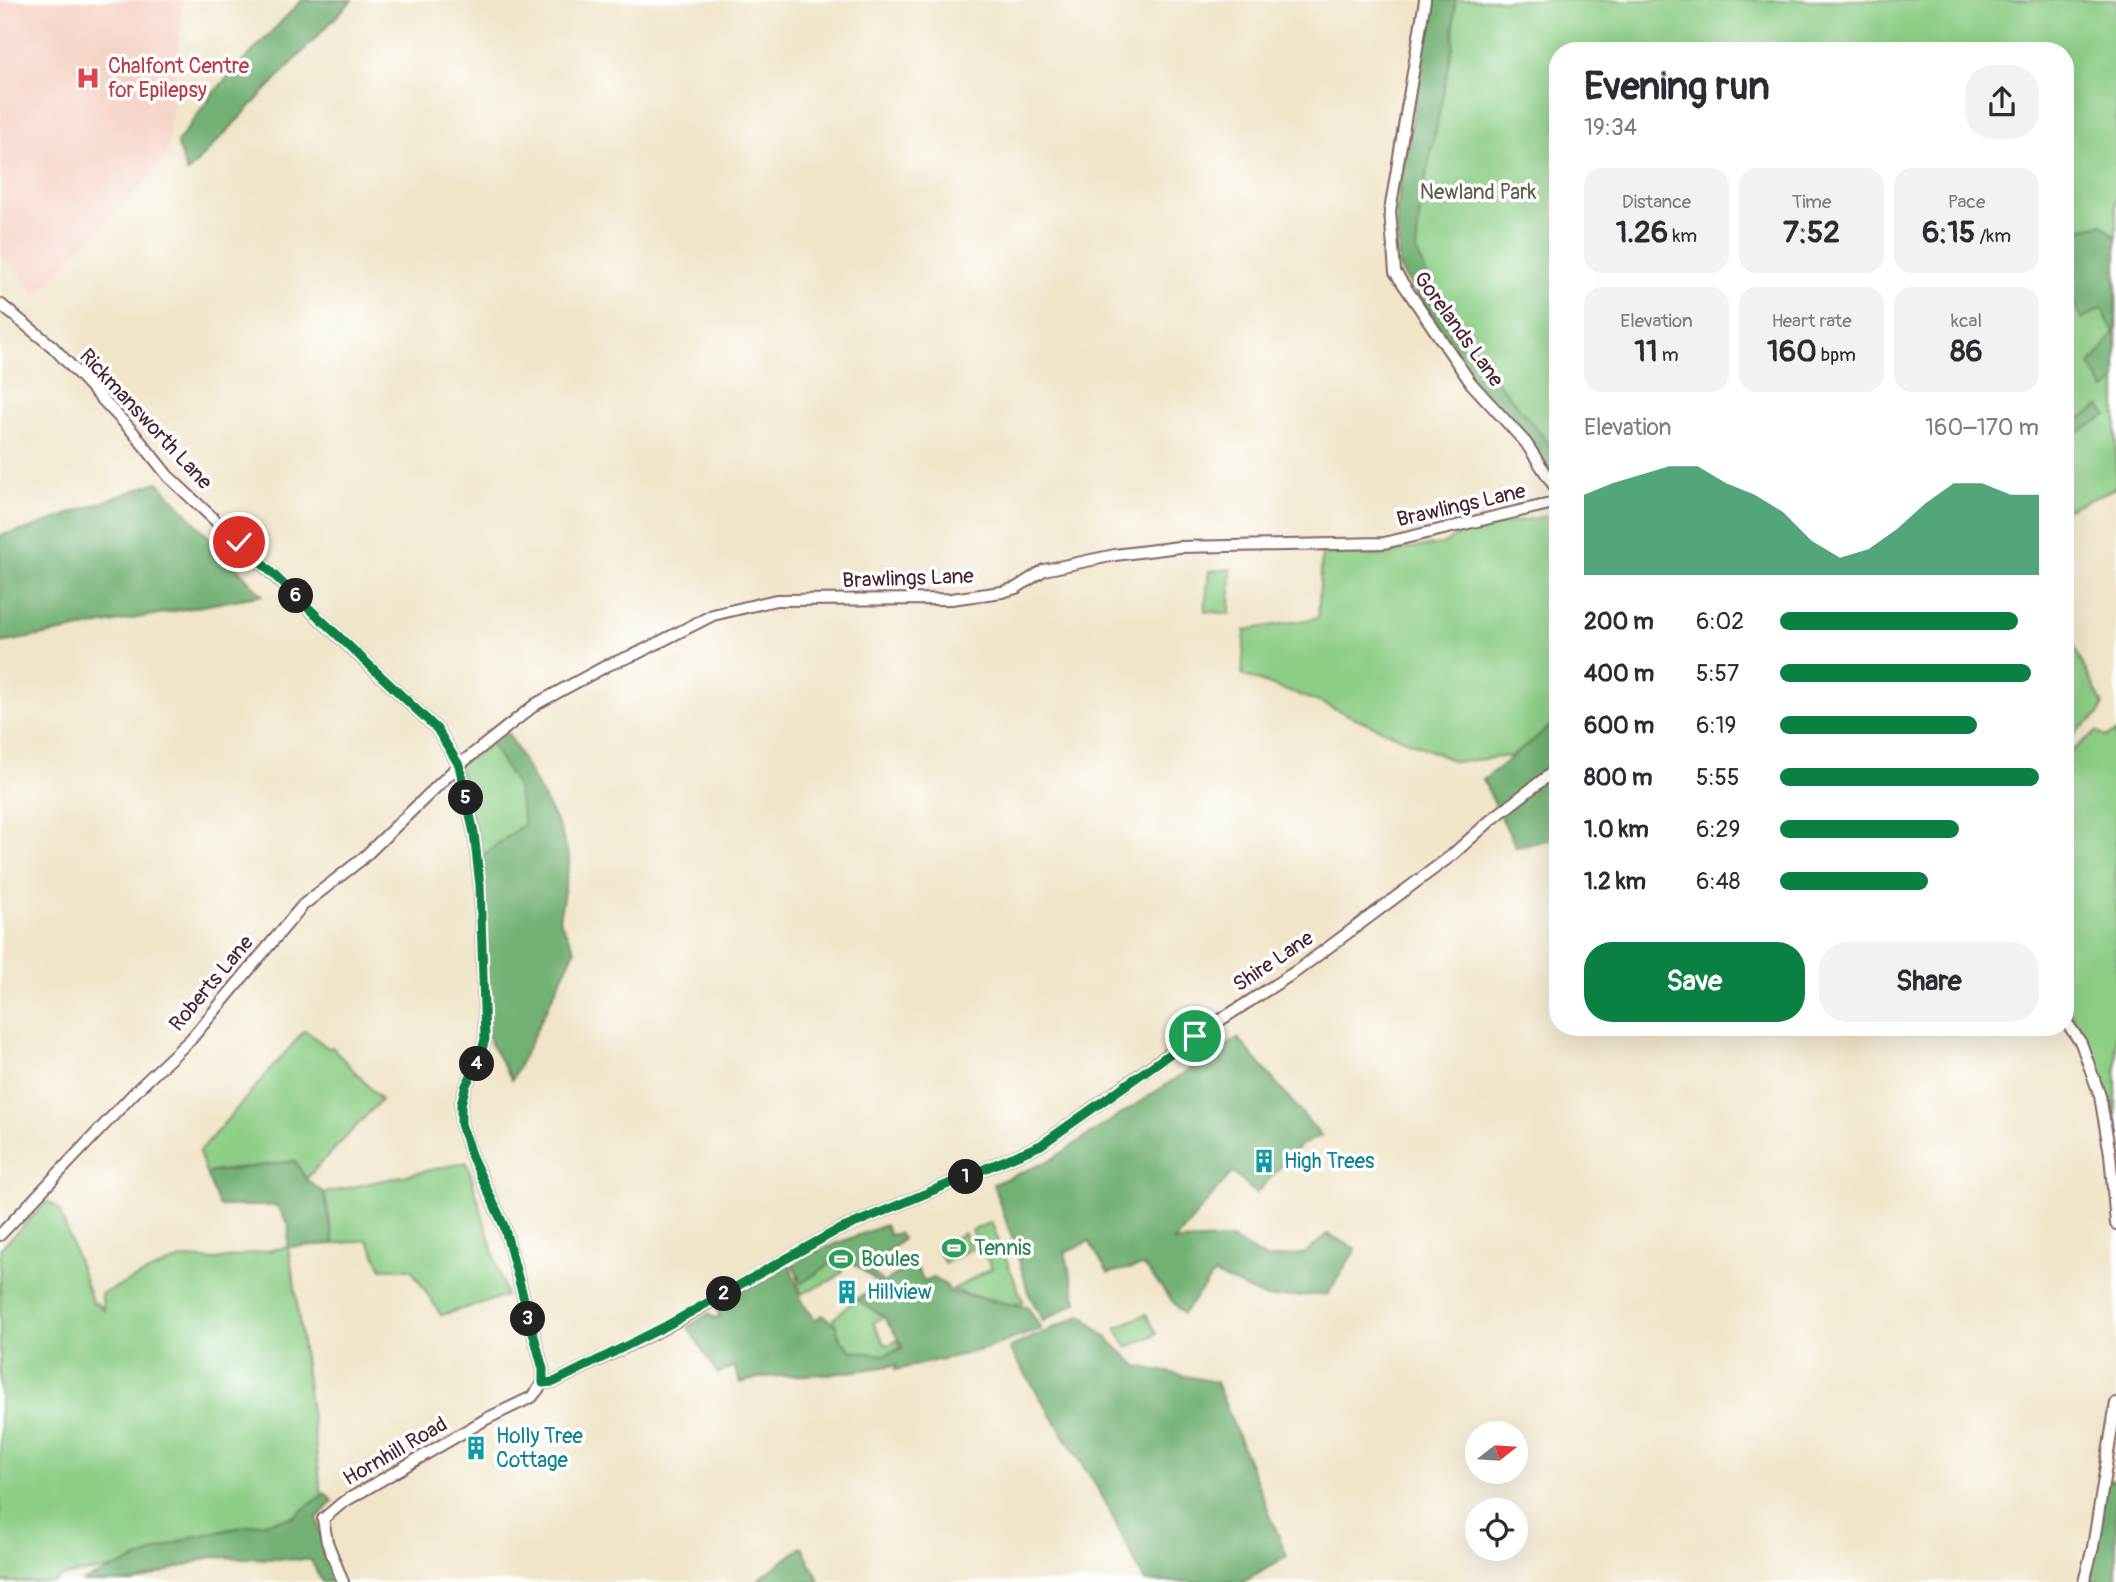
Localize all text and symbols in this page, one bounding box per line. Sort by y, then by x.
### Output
place label: Chalfont Centre for Epilepsy [108,53,250,104]
text: Evening run [1584,63,1770,111]
hospital icon: Chalfont Centre for Epilepsy [74,64,102,92]
button: share [1965,65,2039,139]
text: 19:34 [1584,113,1637,142]
park label: Newland Park [1420,179,1536,206]
text: Distance [1622,190,1691,214]
text: Time [1792,190,1831,214]
text: Pace [1948,190,1985,214]
text: 1.26 [1616,214,1668,251]
text: 7:52 [1783,214,1840,251]
text: 6:15 [1922,214,1975,251]
text: km [1668,224,1697,248]
text: /km [1975,224,2011,248]
street label: Gorelands Lane [1408,266,1510,393]
text: Elevation [1620,309,1693,333]
text: Heart rate [1771,309,1852,333]
text: kcal [1951,309,1982,333]
text: 11 [1634,333,1658,370]
text: 160 [1767,333,1817,370]
text: 86 [1950,333,1983,370]
street label: Rickmansworth Lane [73,343,218,496]
text: m [1658,343,1679,367]
text: bpm [1817,343,1856,367]
text: Elevation [1584,413,1672,442]
text: 160–170 m [1925,413,2039,442]
street label: Brawlings Lane [1394,477,1529,533]
pin [209,512,269,572]
icon: check [220,523,258,561]
street label: Brawlings Lane [842,563,975,594]
pin: 6 [278,578,314,614]
text: 6 [290,583,301,607]
text: 200 m [1584,607,1654,636]
text: 6:02 [1696,607,1744,636]
text: 400 m [1584,659,1654,688]
text: 5:57 [1696,659,1739,688]
text: 600 m [1584,711,1654,740]
text: 6:19 [1696,711,1736,740]
text: 800 m [1584,763,1652,792]
text: 5:55 [1696,763,1740,792]
pin: 5 [448,780,484,816]
text: 5 [460,785,471,809]
text: 1.0 km [1584,815,1649,844]
text: 6:29 [1696,815,1740,844]
text: 1.2 km [1584,867,1646,896]
text: 6:48 [1696,867,1740,896]
street label: Shire Lane [1228,924,1319,998]
street label: Roberts Lane [163,929,260,1037]
button: Save [1584,942,1805,1022]
button: Share [1819,942,2039,1022]
pin [1165,1006,1225,1066]
icon: arrive [1176,1017,1214,1055]
pin: 4 [460,1046,494,1082]
text: 4 [471,1051,482,1075]
building icon: High Trees [1250,1147,1278,1175]
place label: High Trees [1284,1148,1375,1175]
pin: 1 [948,1160,984,1194]
text: 1 [962,1164,969,1188]
sports icon: Tennis [940,1234,968,1262]
place label: Tennis [974,1235,1032,1262]
sports icon: Boules [827,1245,855,1273]
place label: Boules [861,1246,920,1273]
pin: 2 [706,1276,742,1312]
building icon: Hillview [833,1278,861,1306]
place label: Hillview [867,1279,932,1306]
text: 2 [718,1281,729,1305]
pin: 3 [510,1302,546,1336]
text: 3 [522,1306,533,1330]
street label: Hornhill Road [338,1411,452,1492]
north arrow [1465,1421,1528,1484]
map controls [1465,1421,1528,1561]
place label: Holly Tree Cottage [496,1423,584,1474]
building icon: Holly Tree Cottage [462,1434,490,1462]
button: locate [1465,1498,1528,1561]

